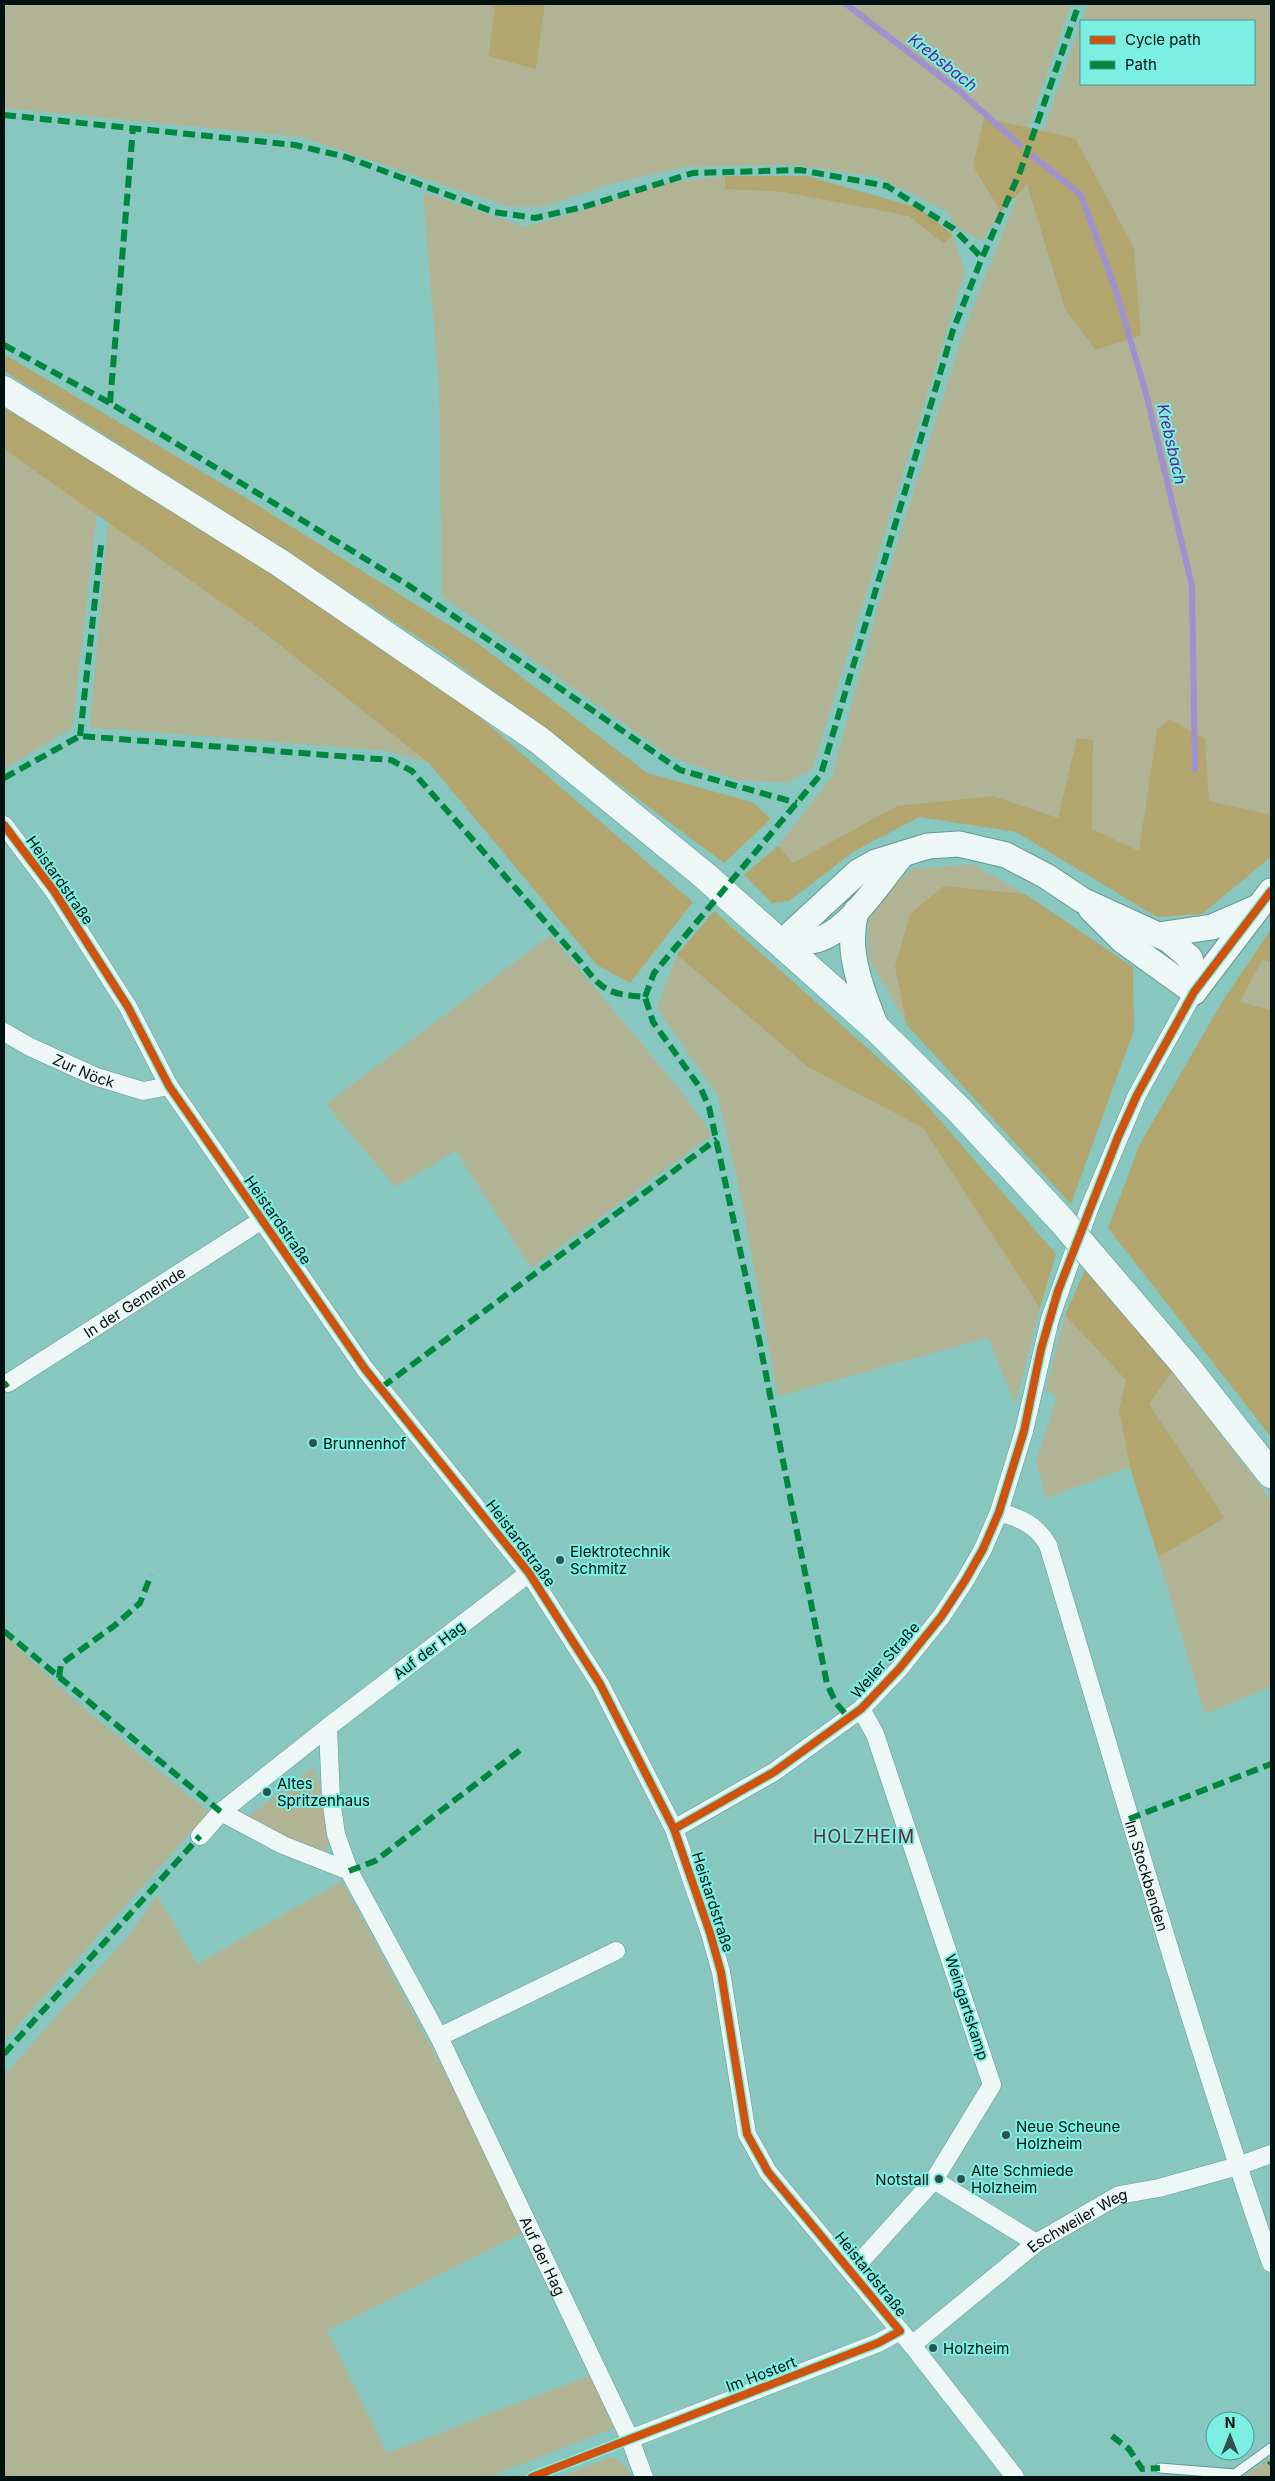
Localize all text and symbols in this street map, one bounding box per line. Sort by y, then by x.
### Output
legend [1080,20,1255,85]
water label: Krebsbach [904,29,982,95]
text: Cycle path [1125,30,1201,49]
text: Path [1125,55,1157,74]
water label: Krebsbach [1153,402,1191,486]
street label: Heistardstraße [22,832,98,928]
street label: Zur Nöck [50,1049,118,1092]
street label: Heistardstraße [240,1172,316,1268]
street label: In der Gemeinde [80,1262,189,1342]
place label: Brunnenhof [323,1434,407,1453]
marker: Brunnenhof [307,1437,319,1449]
street label: Heistardstraße [482,1496,560,1590]
place label: Elektrotechnik Schmitz [570,1542,671,1578]
marker: Elektrotechnik Schmitz [554,1554,566,1566]
street label: Auf der Hag [389,1617,469,1683]
street label: Weiler Straße [847,1618,923,1702]
place label: Altes Spritzenhaus [277,1774,370,1810]
marker: Altes Spritzenhaus [261,1786,273,1798]
street label: Im Stockbenden [1121,1818,1173,1933]
district label: HOLZHEIM [813,1826,915,1847]
street label: Heistardstraße [688,1849,738,1955]
street label: Weingartskamp [941,1952,993,2062]
place label: Neue Scheune Holzheim [1016,2117,1120,2153]
marker: Neue Scheune Holzheim [1000,2129,1012,2141]
place label: Alte Schmiede Holzheim [971,2161,1073,2197]
place label: Notstall [875,2170,929,2189]
marker: Notstall [933,2173,945,2185]
marker: Alte Schmiede Holzheim [955,2173,967,2185]
street label: Eschweiler Weg [1023,2184,1129,2256]
street label: Auf der Hag [516,2213,570,2299]
street label: Heistardstraße [831,2227,911,2321]
place label: Holzheim [943,2339,1009,2358]
marker: Holzheim [927,2342,939,2354]
street label: Im Hostert [723,2352,799,2396]
north arrow [1205,2411,1255,2461]
text: N [1225,2414,1235,2431]

